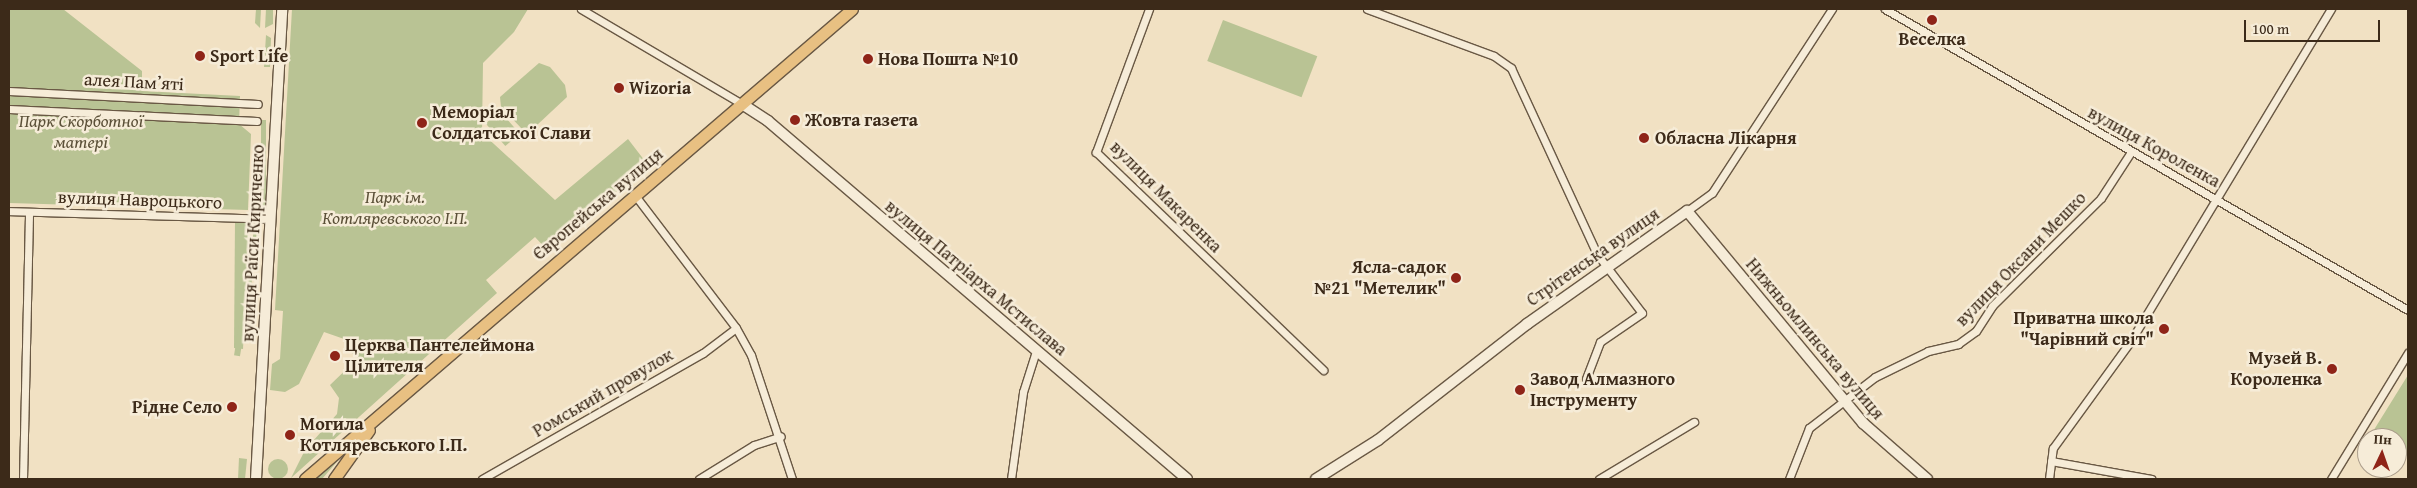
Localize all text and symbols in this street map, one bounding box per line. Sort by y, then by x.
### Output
scale bar [2247,10,2383,42]
marker: Веселка [1926,14,1938,26]
text: 100 m [2252,18,2289,39]
place label: Веселка [1898,28,1966,50]
place label: Sport Life [210,45,288,67]
place label: Нова Пошта №10 [878,48,1018,70]
marker: Sport Life [194,50,206,62]
marker: Нова Пошта №10 [862,53,874,65]
street label: алея Памʼяті [83,69,185,95]
place label: Wizoria [629,77,691,99]
marker: Wizoria [613,82,625,94]
place label: Меморіал Солдатської Слави [432,102,591,144]
street label: вулиця Короленка [2084,102,2224,192]
place label: Жовта газета [805,109,918,131]
park label: Парк Скорботної матері [19,111,143,154]
marker: Жовта газета [789,114,801,126]
marker: Меморіал Солдатської Слави [416,117,428,129]
place label: Обласна Лікарня [1655,127,1797,149]
marker: Обласна Лікарня [1637,131,1651,145]
street label: вулиця Макаренка [1106,137,1226,257]
street label: Європейська вулиця [529,143,667,265]
street label: вулиця Раїси Кириченко [237,144,269,342]
street label: вулиця Навроцького [58,186,222,214]
park label: Парк ім. Котляревського І.П. [322,187,468,230]
street label: вулиця Оксани Мешко [1951,187,2091,331]
street label: вулиця Патріарха Мстислава [881,196,1071,360]
street label: Стрітенська вулиця [1522,203,1664,311]
street label: Нижньомлинська вулиця [1741,254,1889,424]
place label: Ясла-садок №21 "Метелик" [1314,257,1446,300]
marker: Ясла-садок №21 "Метелик" [1450,272,1462,284]
place label: Приватна школа "Чарівний світ" [2013,308,2154,350]
marker: Приватна школа "Чарівний світ" [2158,323,2170,335]
place label: Церква Пантелеймона Цілителя [345,335,534,378]
street label: Ромський провулок [529,344,677,442]
place label: Музей В. Короленка [2231,348,2322,390]
marker: Церква Пантелеймона Цілителя [329,350,341,362]
marker: Музей В. Короленка [2326,363,2338,375]
place label: Завод Алмазного Інструменту [1530,369,1675,412]
marker: Завод Алмазного Інструменту [1514,384,1526,396]
place label: Рідне Село [132,396,222,418]
marker: Рідне Село [226,401,238,413]
place label: Могила Котляревського І.П. [300,414,467,456]
north arrow [2357,428,2407,478]
marker: Могила Котляревського І.П. [284,429,296,441]
text: Пн [2373,429,2392,449]

